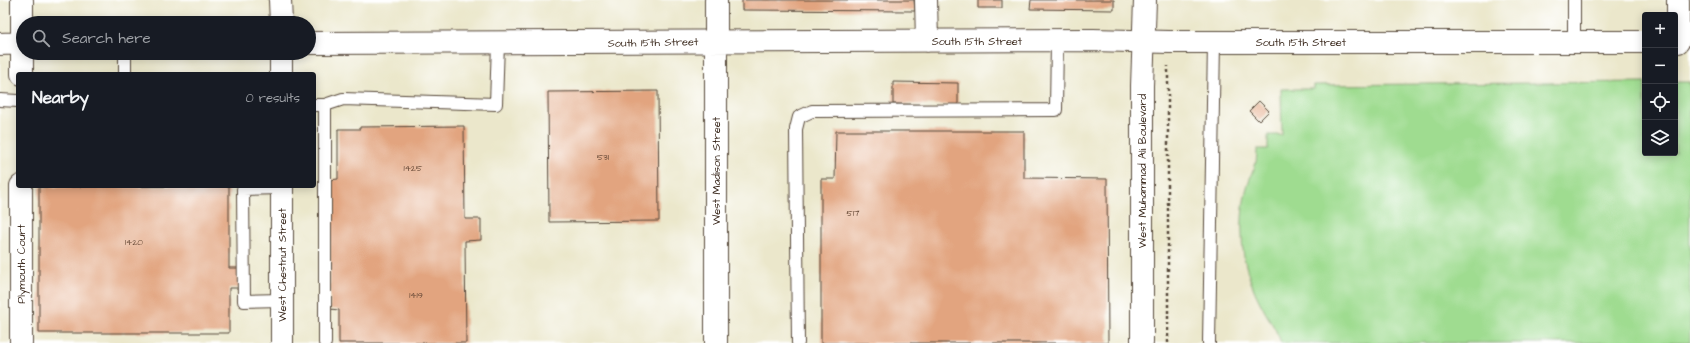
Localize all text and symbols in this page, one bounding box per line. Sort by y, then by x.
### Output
map controls [1642,12,1678,156]
button: + [1642,12,1678,48]
search box [16,16,316,60]
icon: search [30,27,52,49]
text: Search here [62,28,151,49]
street label: South 15th Street [608,34,699,51]
street label: South 15th Street [932,34,1023,49]
street label: South 15th Street [1256,35,1347,50]
button: − [1642,48,1678,84]
button: locate [1642,84,1678,120]
text: Nearby [32,86,89,110]
text: 0 results [245,89,300,107]
street label: West Muhammad Ali Boulevard [1135,93,1150,248]
street label: West Madison Street [709,116,724,225]
button: layers [1642,120,1678,156]
house number: 531 [597,151,609,164]
house number: 1425 [404,162,423,175]
house number: 517 [846,207,860,220]
street label: West Chestnut Street [275,208,290,322]
street label: Plymouth Court [14,224,30,304]
house number: 1420 [125,236,143,249]
house number: 1419 [409,289,423,302]

